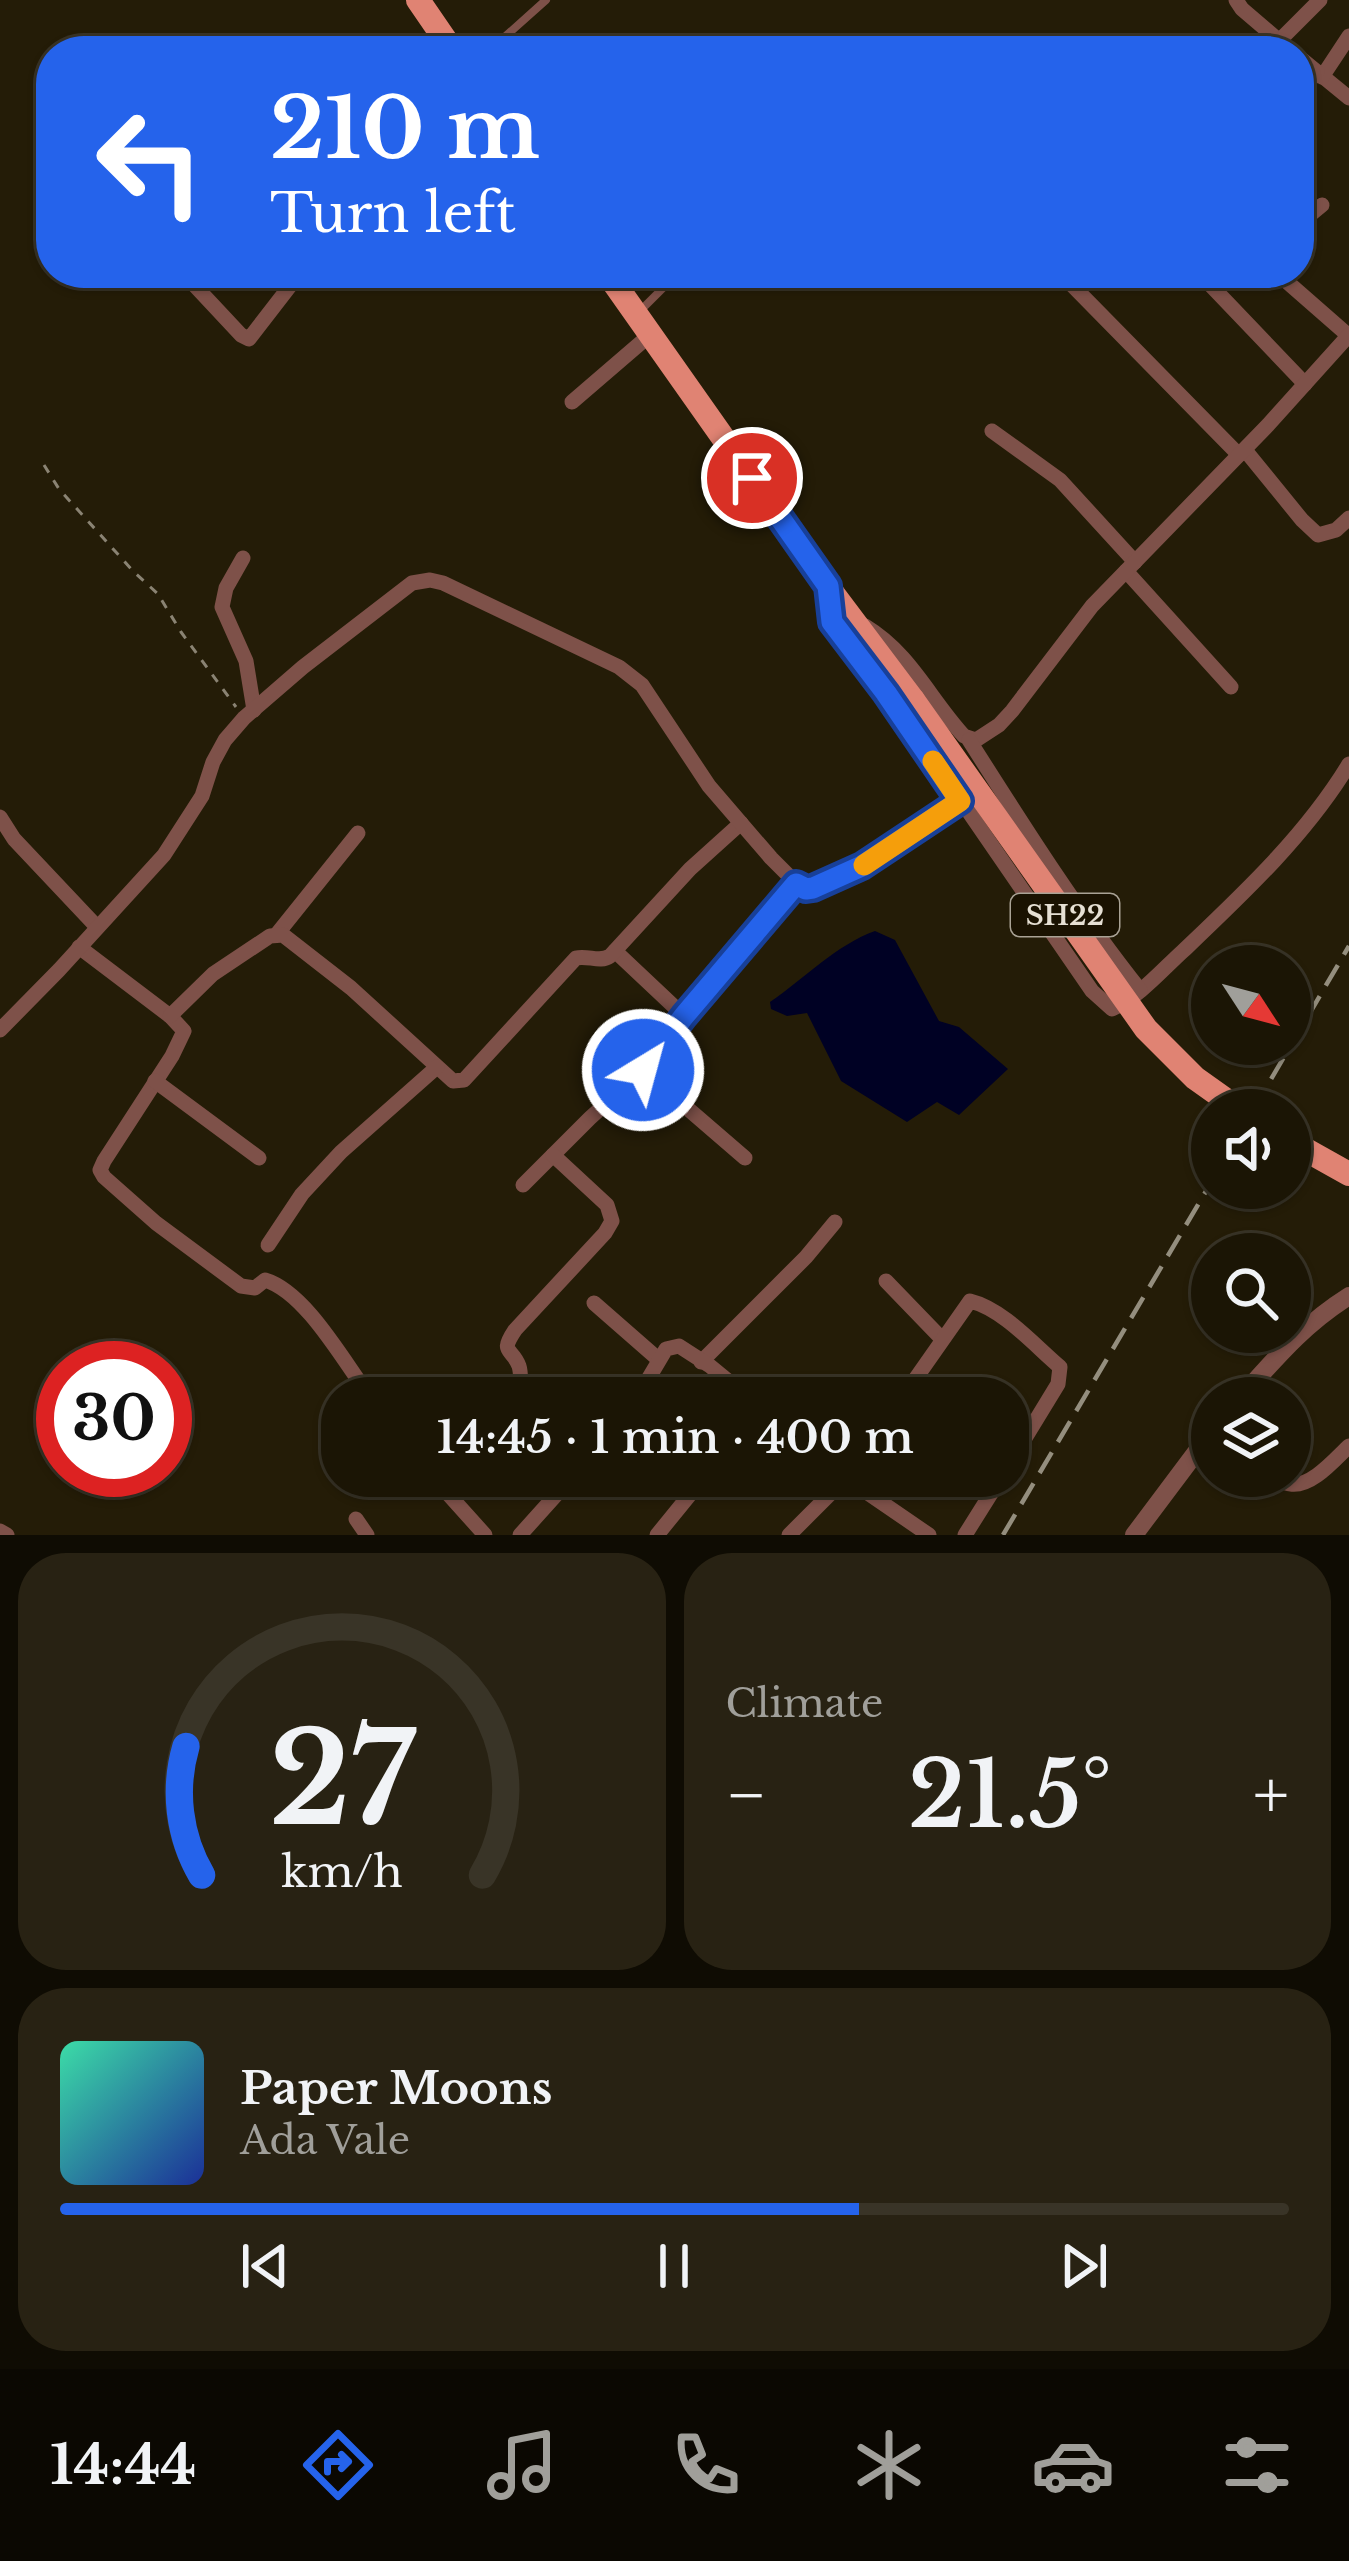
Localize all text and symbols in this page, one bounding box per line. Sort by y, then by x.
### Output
text: 210 m [270,77,540,181]
icon: left [72,84,228,240]
text: Turn left [270,180,516,247]
pin [701,427,803,529]
icon: arrive [719,445,785,511]
road number: SH22 [1011,894,1119,936]
north arrow [1191,945,1311,1065]
map controls [1191,945,1311,1497]
position arrow [580,1007,706,1133]
button: sound [1191,1089,1311,1209]
button: search [1191,1233,1311,1353]
speed limit sign: 30 [36,1341,192,1497]
button: layers [1191,1377,1311,1497]
text: 14:45 · 1 min · 400 m [436,1409,914,1465]
text: Climate [726,1679,883,1728]
text: 27 [269,1703,416,1858]
text: 21.5° [908,1740,1112,1851]
text: − [726,1754,767,1836]
text: + [1253,1754,1289,1836]
text: km/h [281,1844,403,1898]
text: Paper Moons [240,2060,552,2116]
text: Ada Vale [240,2116,410,2165]
icon: previous [232,2233,298,2299]
icon: pause [641,2233,707,2299]
icon: next [1051,2233,1117,2299]
icon: directions [296,2423,380,2507]
icon: music [480,2423,564,2507]
icon: phone [664,2423,748,2507]
icon: climate [847,2423,931,2507]
icon: car [1031,2423,1115,2507]
icon: filters [1215,2423,1299,2507]
text: 14:44 [50,2432,196,2499]

